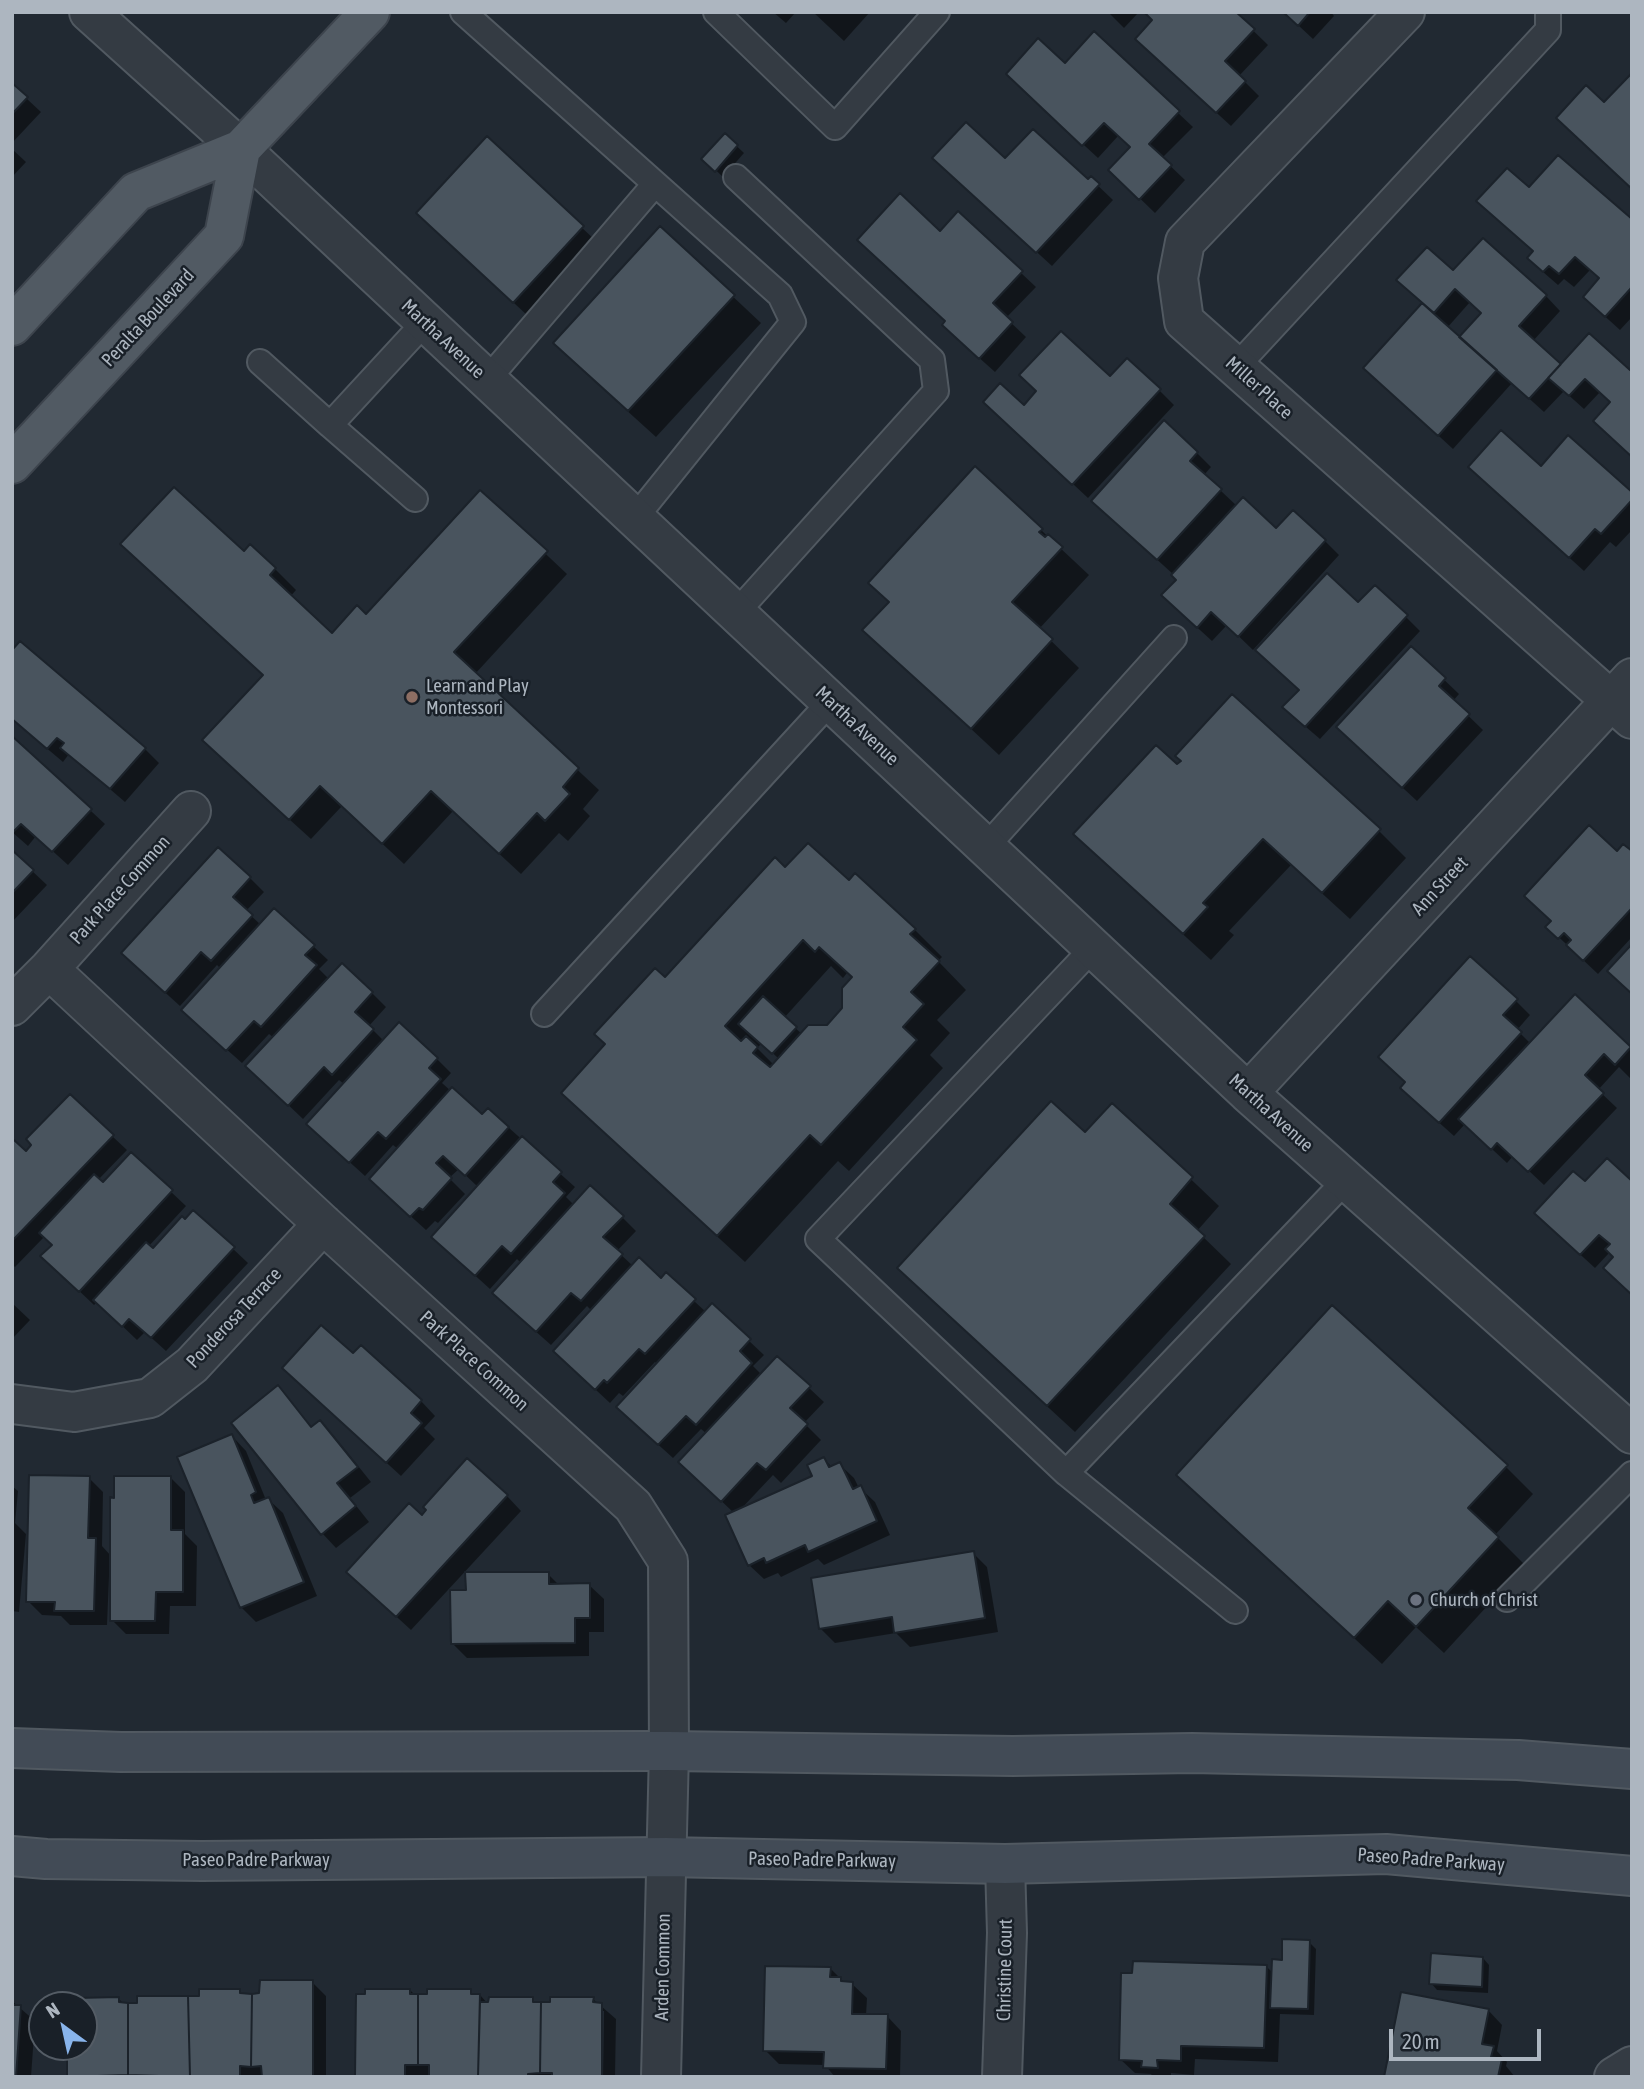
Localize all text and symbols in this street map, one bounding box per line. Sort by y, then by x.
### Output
street label: Peralta Boulevard [97,264,199,372]
street label: Martha Avenue [397,295,489,383]
street label: Miller Place [1221,352,1297,424]
place label: Learn and Play Montessori [426,675,529,719]
street label: Martha Avenue [811,682,903,770]
marker: Learn and Play Montessori [404,689,420,705]
street label: Park Place Common [65,831,175,949]
street label: Ann Street [1407,852,1473,920]
street label: Martha Avenue [1224,1069,1318,1157]
street label: Ponderosa Terrace [182,1263,286,1373]
street label: Park Place Common [415,1306,533,1416]
place label: Church of Christ [1430,1589,1538,1611]
marker: Church of Christ [1408,1592,1424,1608]
street label: Paseo Padre Parkway [1357,1843,1505,1877]
street label: Paseo Padre Parkway [748,1847,896,1873]
street label: Paseo Padre Parkway [182,1849,330,1871]
street label: Arden Common [651,1913,675,2021]
street label: Christine Court [993,1919,1017,2021]
north arrow [28,1991,98,2061]
text: N [42,1998,63,2022]
scale bar [1392,2016,1544,2060]
text: 20 m [1402,2029,1440,2053]

